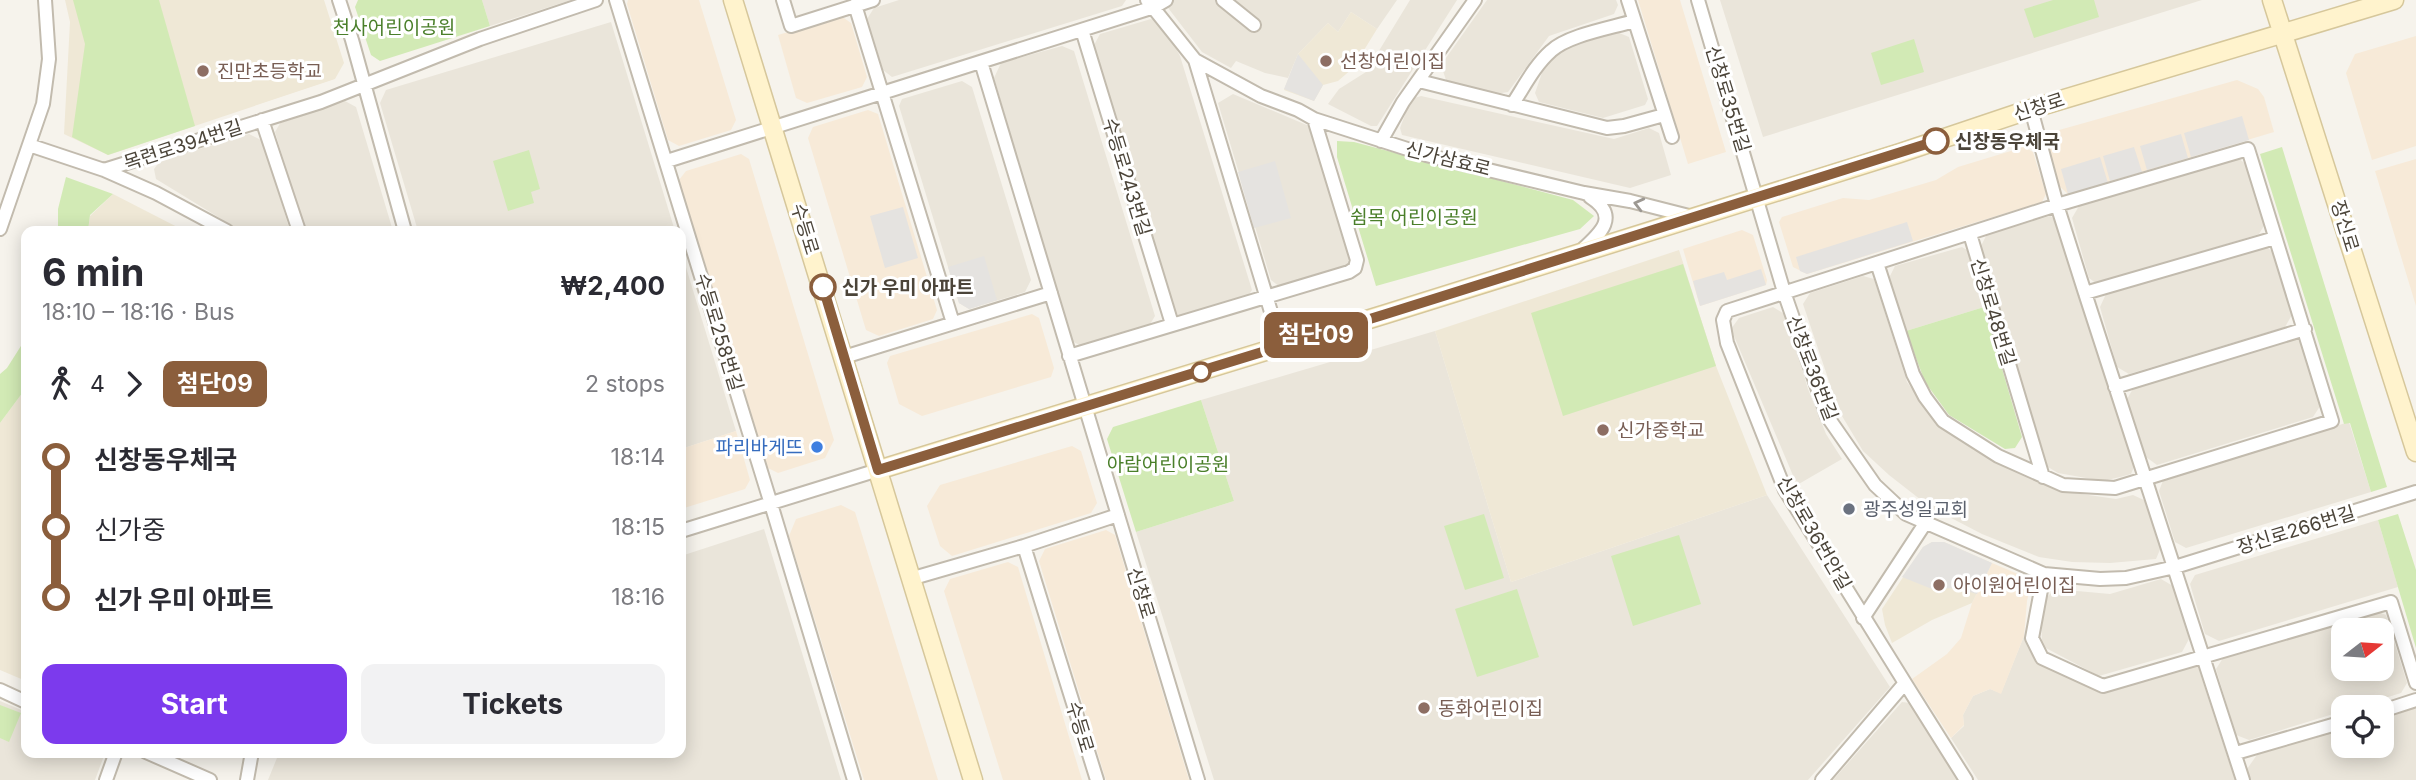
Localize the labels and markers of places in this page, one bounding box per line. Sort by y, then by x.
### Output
place label: 선창어린이집 [1340,50,1445,73]
marker: 선창어린이집 [1318,53,1334,69]
place label: 진만초등학교 [217,60,322,83]
marker: 진만초등학교 [195,63,211,79]
marker: 신창동우체국 [1923,128,1949,154]
place label: 신창동우체국 [1955,130,2060,153]
marker: 신가 우미 아파트 [810,274,836,300]
place label: 신가 우미 아파트 [842,276,973,299]
unlabelled marker [1191,362,1211,382]
place label: 신가중학교 [1617,419,1704,442]
marker: 신가중학교 [1595,422,1611,438]
place label: 파리바게뜨 [716,436,803,459]
marker: 파리바게뜨 [809,439,825,455]
place label: 광주성일교회 [1863,498,1968,521]
marker: 광주성일교회 [1841,501,1857,517]
place label: 아이원어린이집 [1953,574,2075,597]
marker: 아이원어린이집 [1931,577,1947,593]
place label: 동화어린이집 [1438,697,1543,720]
marker: 동화어린이집 [1416,700,1432,716]

